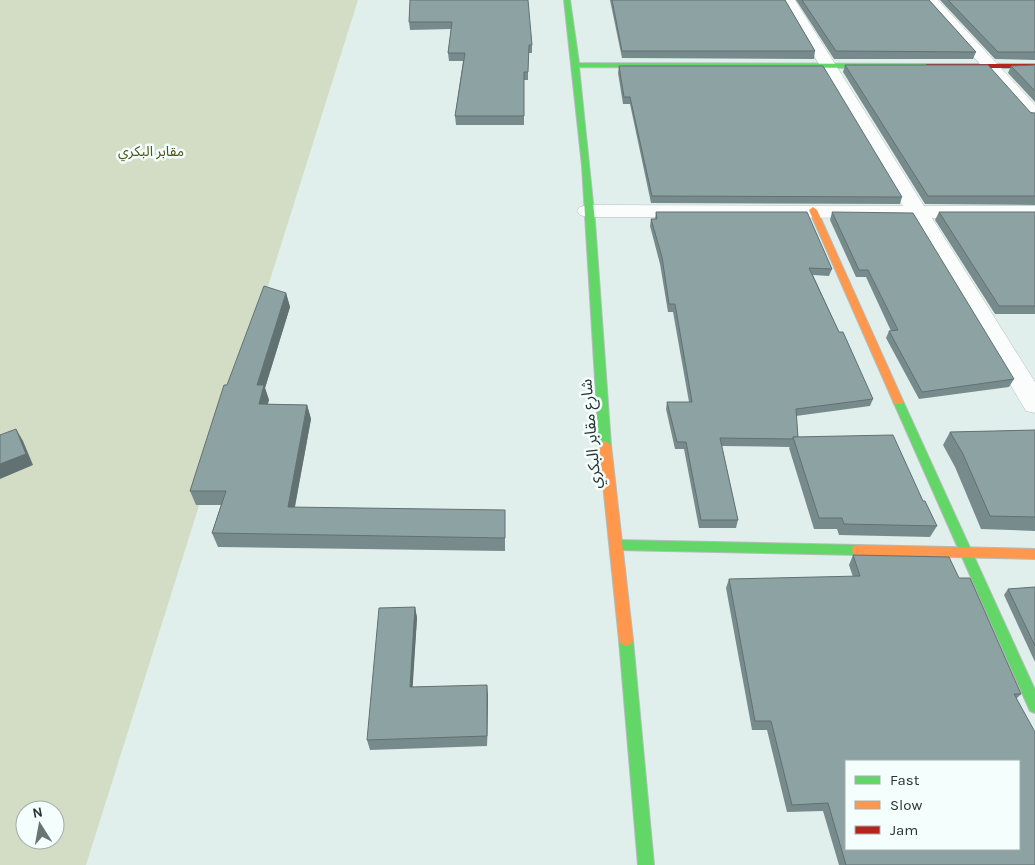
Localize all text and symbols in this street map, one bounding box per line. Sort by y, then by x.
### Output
park label: مقابر البكري [118,143,184,162]
street label: شارع مقابر البكري [576,378,608,490]
legend [845,760,1020,850]
text: Fast [890,771,920,789]
text: Slow [890,796,922,814]
north arrow [15,800,65,850]
text: N [31,803,44,822]
text: Jam [890,821,918,839]

